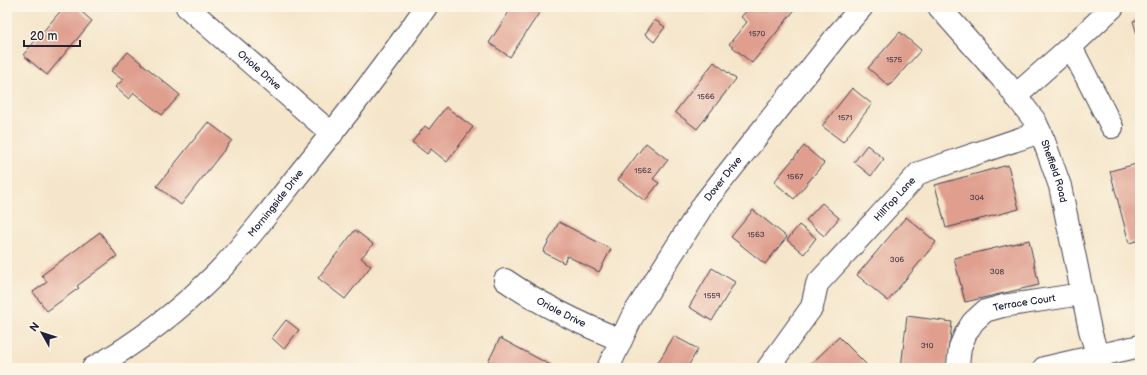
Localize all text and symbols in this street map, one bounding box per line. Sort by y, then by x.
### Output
scale bar [24,22,80,48]
text: 20 m [30,29,57,44]
house number: 1570 [749,29,765,38]
street label: Oriole Drive [235,48,283,92]
house number: 1575 [886,55,903,64]
house number: 1566 [697,92,715,101]
house number: 1571 [838,113,852,122]
street label: Sheffield Road [1038,138,1069,204]
street label: Dover Drive [702,154,745,204]
house number: 1562 [634,166,652,175]
street label: Morningside Drive [246,167,306,239]
house number: 1567 [787,172,803,181]
street label: HillTop Lane [872,174,918,224]
house number: 304 [970,193,984,202]
house number: 1563 [747,230,765,239]
house number: 306 [890,255,904,264]
house number: 308 [990,267,1004,276]
house number: 1559 [704,291,721,300]
street label: Terrace Court [992,292,1056,314]
street label: Oriole Drive [534,295,588,330]
north arrow [22,313,62,353]
text: N [27,320,42,334]
house number: 310 [921,341,934,350]

